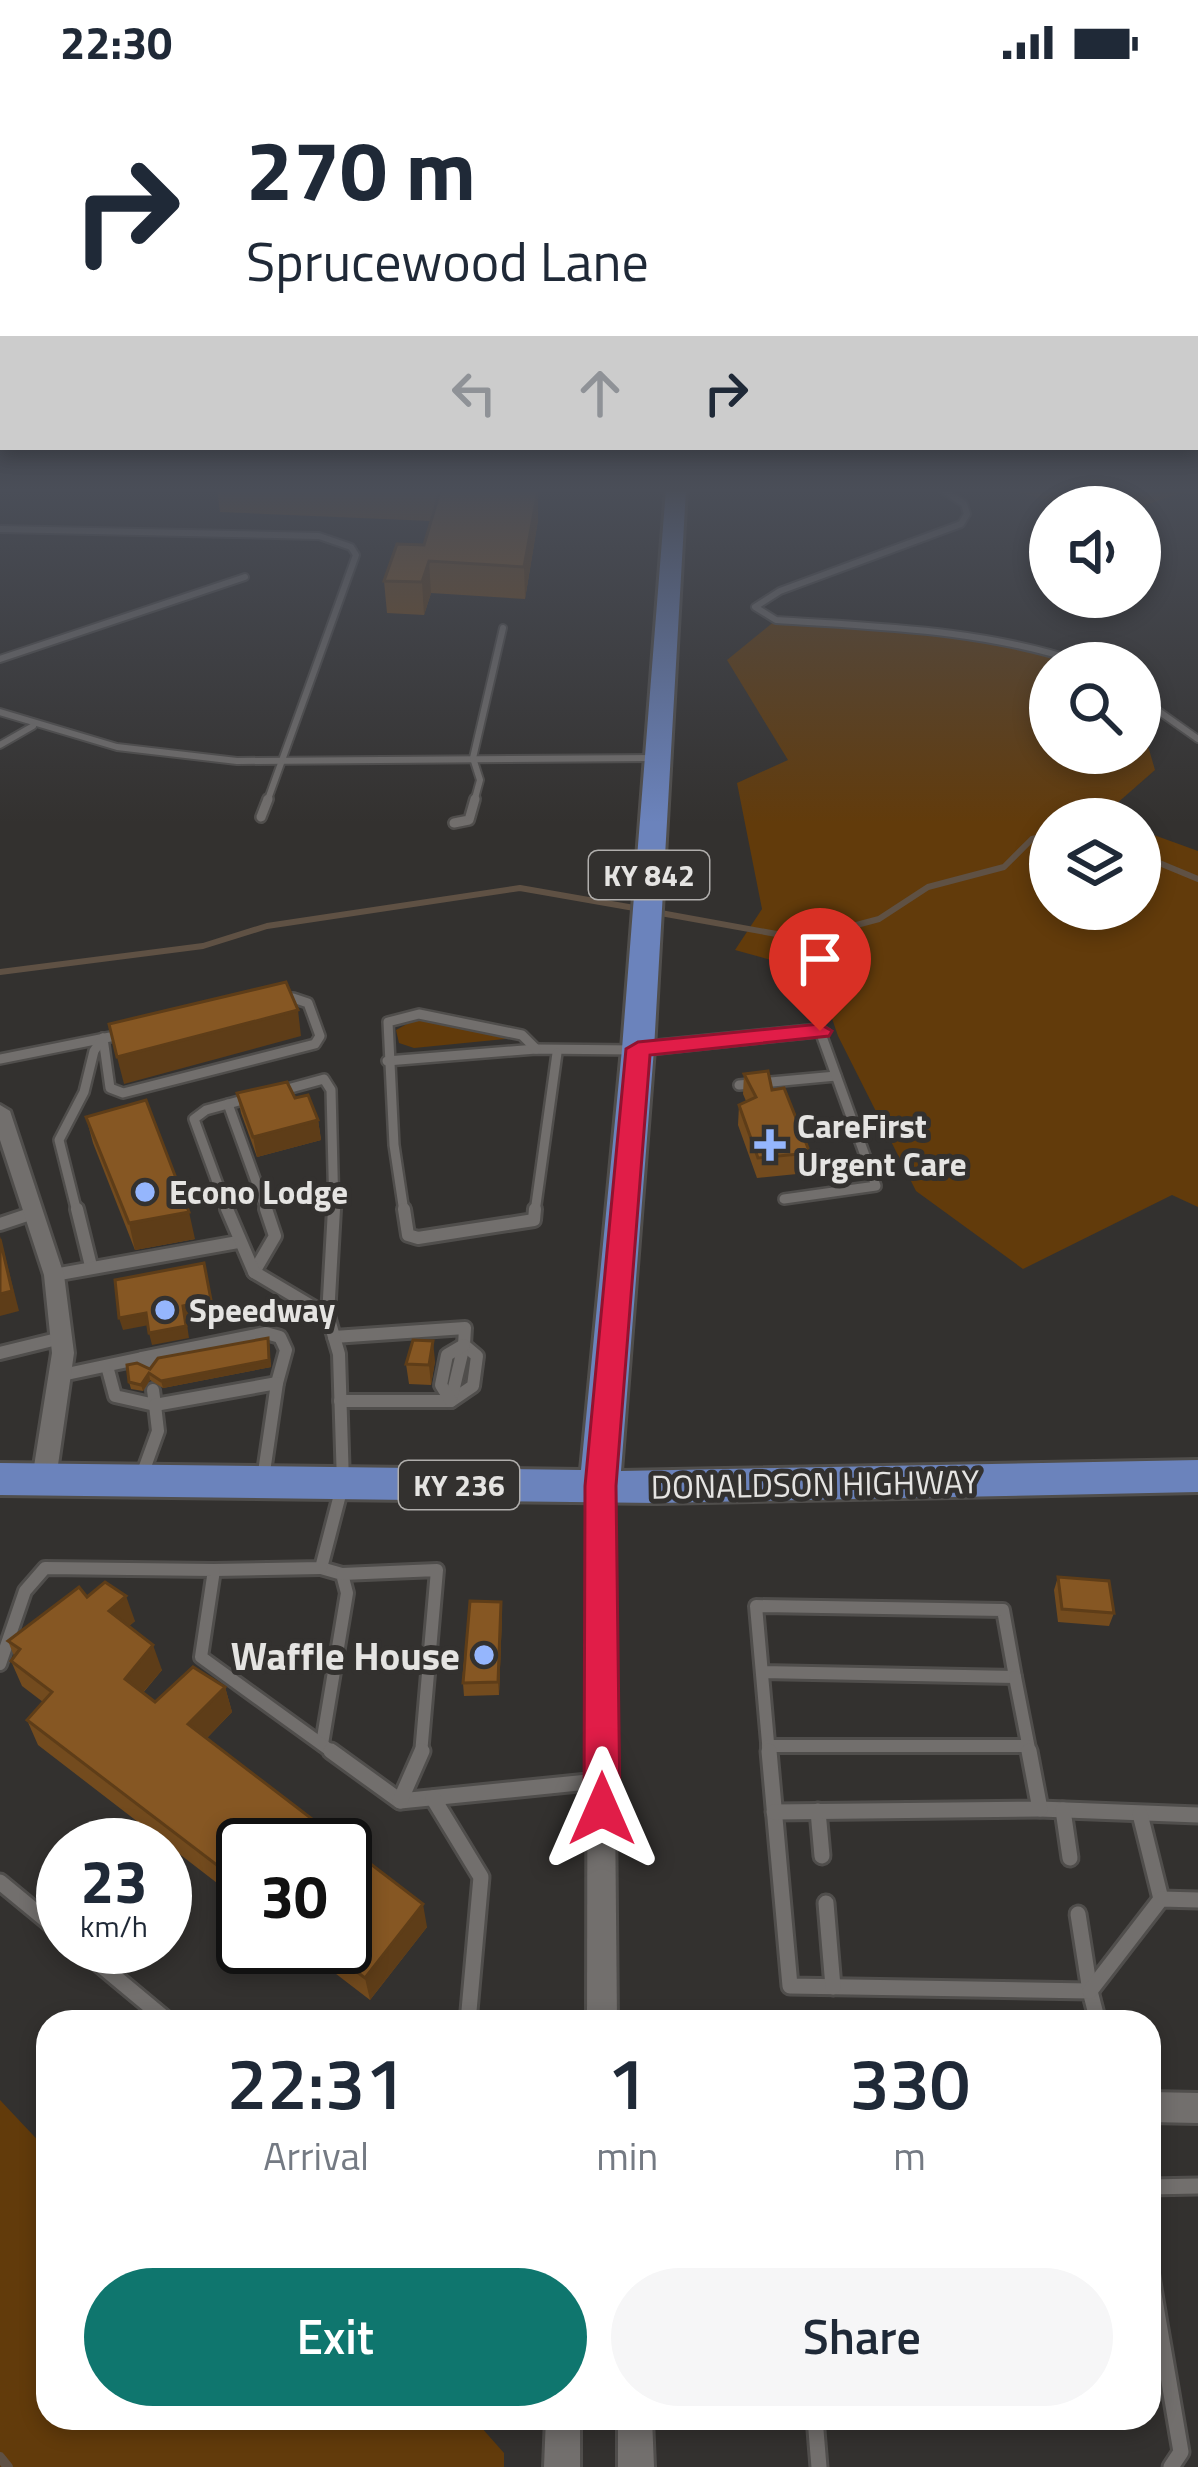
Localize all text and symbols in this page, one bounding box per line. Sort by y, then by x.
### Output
text: 22:30 [60,8,172,76]
text: 270 m [246,105,476,233]
icon: right [48,132,204,288]
text: Sprucewood Lane [246,220,649,302]
icon: left [441,360,507,426]
icon: ahead [567,360,633,426]
icon: right [693,360,759,426]
map controls [1029,486,1161,930]
button: sound [1029,486,1161,618]
button: search [1029,642,1161,774]
button: layers [1029,798,1161,930]
road number: KY 842 [589,851,709,899]
pin [769,908,871,1031]
icon: arrive [787,926,853,992]
place label: CareFirst Urgent Care [797,1101,967,1189]
marker: CareFirst Urgent Care [754,1129,786,1161]
place label: Econo Lodge [169,1167,348,1217]
marker: Econo Lodge [132,1179,158,1205]
place label: Speedway [189,1285,335,1335]
marker: Speedway [152,1297,178,1323]
street label: DONALDSON HIGHWAY [650,1456,980,1512]
road number: KY 236 [399,1461,519,1509]
place label: Waffle House [231,1626,460,1685]
marker: Waffle House [471,1642,497,1668]
position arrow [539,1746,665,1872]
speed limit sign: 30 [216,1818,372,1974]
text: 23 [80,1835,148,1926]
text: km/h [80,1903,148,1949]
text: 22:31 [227,2027,405,2137]
text: 1 [607,2027,647,2137]
text: 330 [849,2027,970,2137]
text: Arrival [263,2126,369,2185]
text: min [596,2126,658,2185]
text: m [893,2126,926,2185]
button: Exit [84,2268,587,2406]
button: Share [611,2268,1113,2406]

